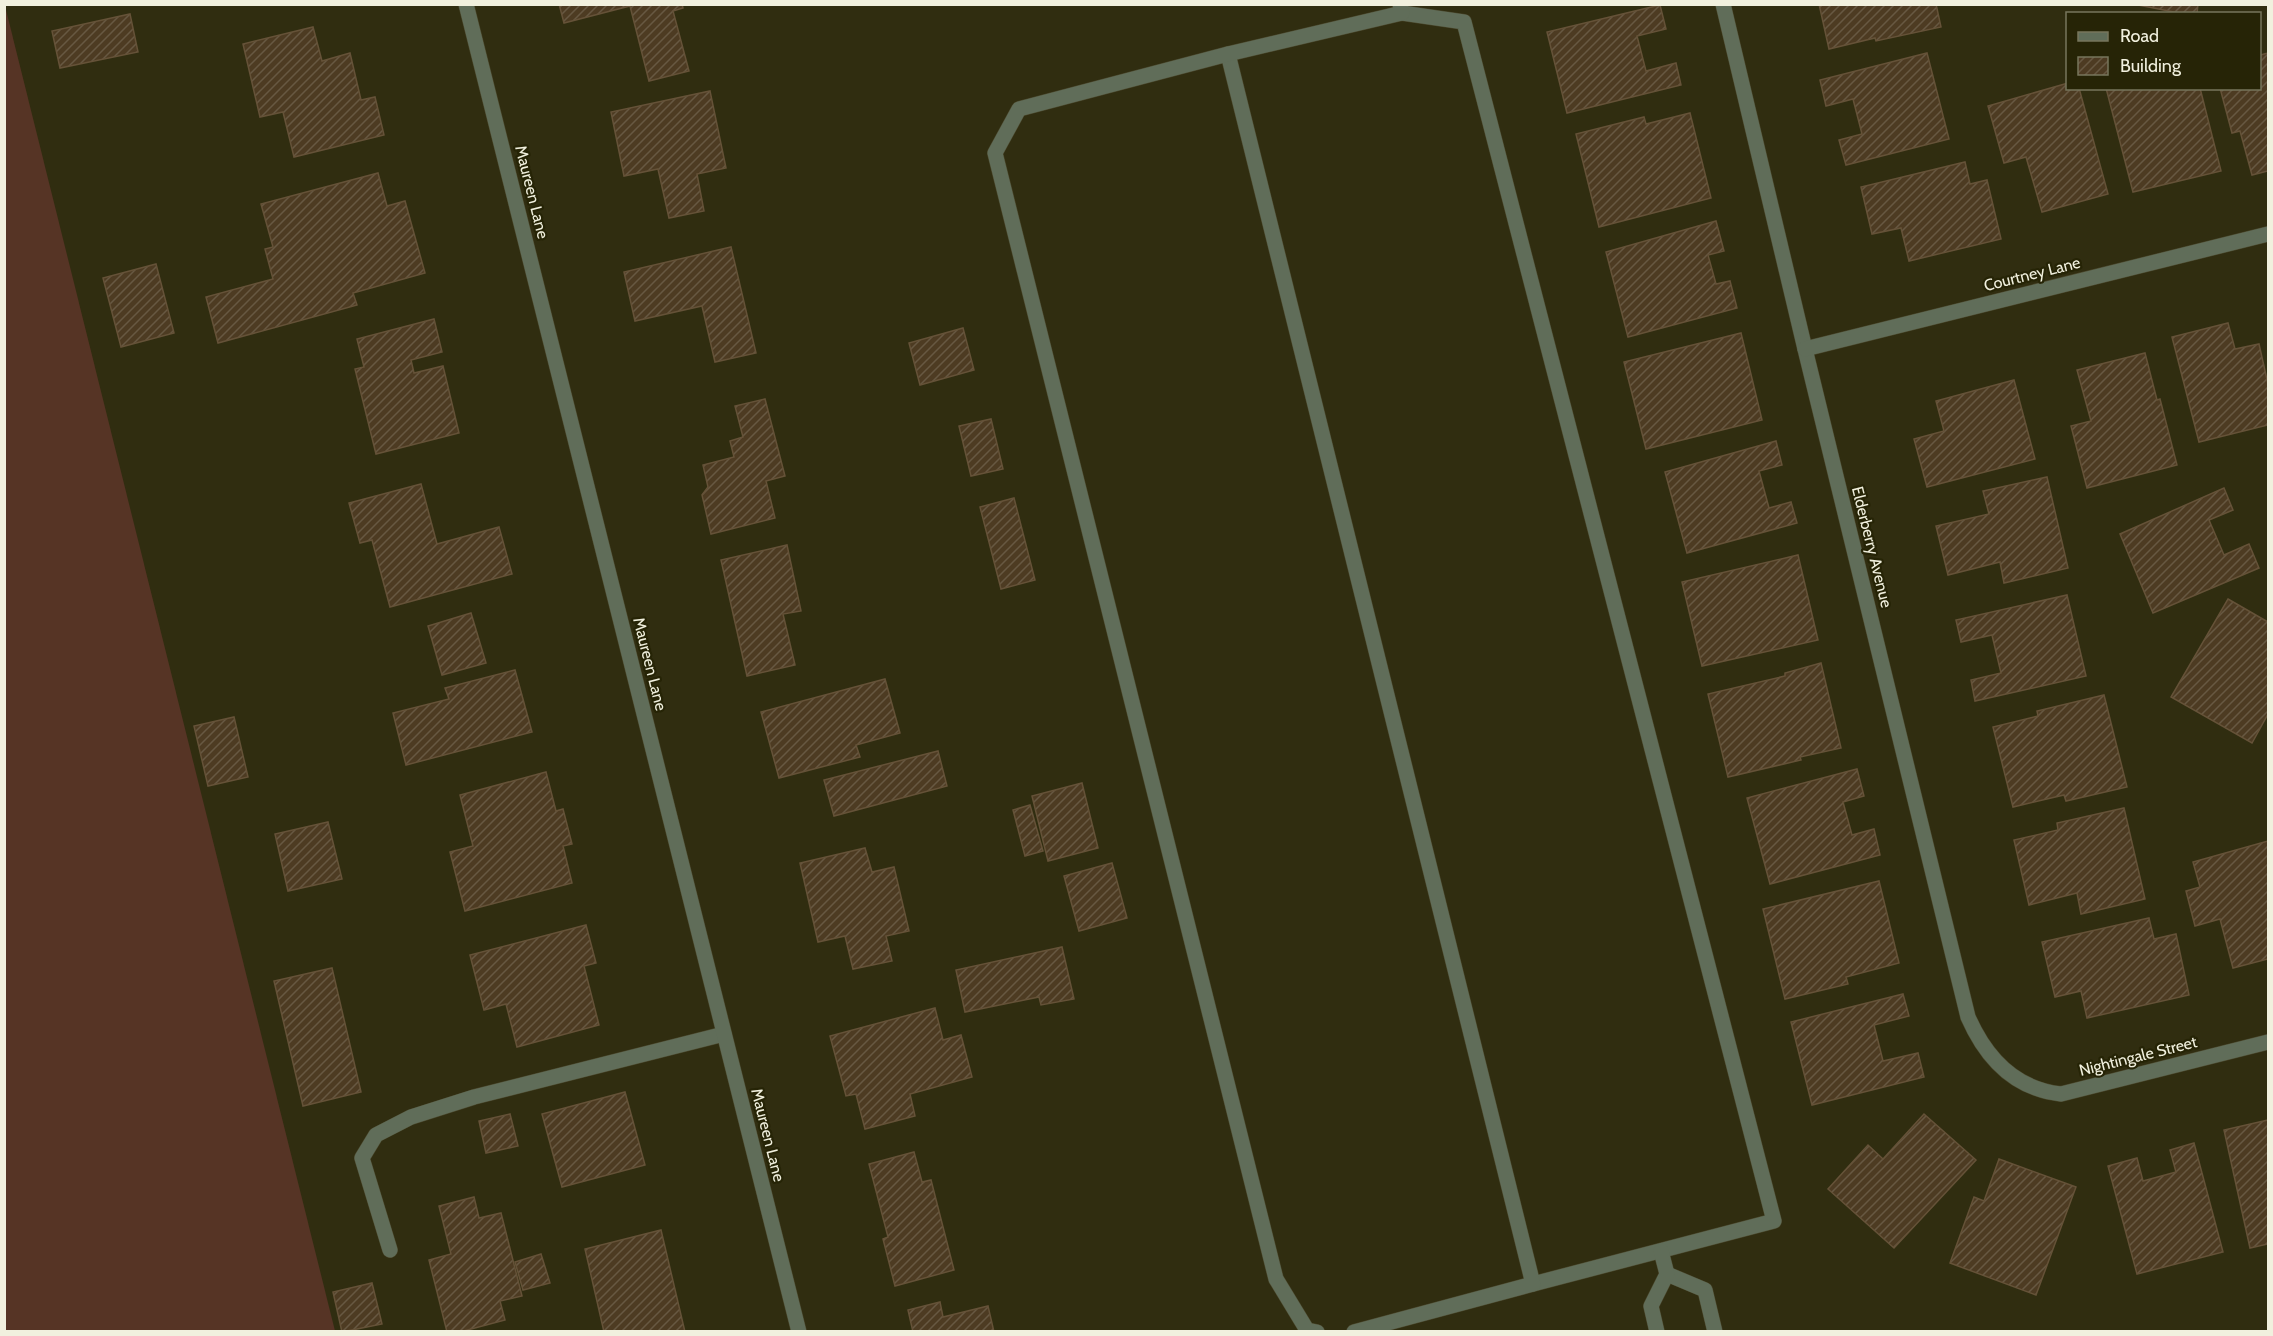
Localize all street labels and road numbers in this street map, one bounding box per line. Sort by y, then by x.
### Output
street label: Maureen Lane [511,143,553,241]
street label: Courtney Lane [1982,253,2082,295]
street label: Elderberry Avenue [1848,484,1896,610]
street label: Maureen Lane [629,615,671,713]
street label: Nightingale Street [2077,1032,2200,1080]
street label: Maureen Lane [747,1086,789,1184]

